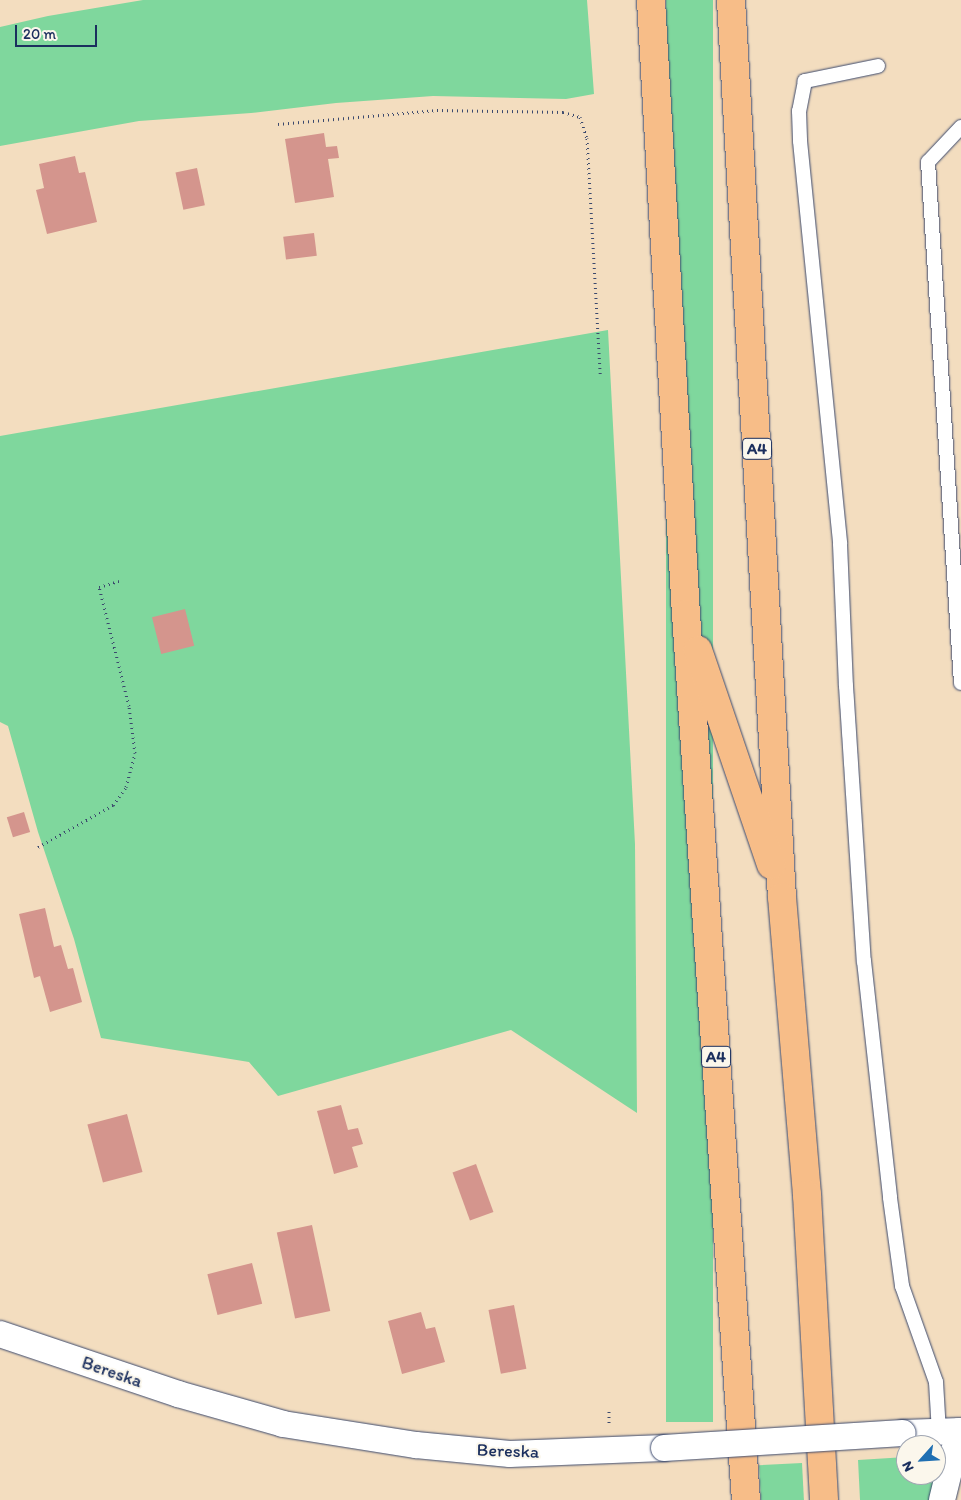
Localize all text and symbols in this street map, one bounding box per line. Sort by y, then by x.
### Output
scale bar [18,15,100,47]
text: 20 m [23,25,56,43]
road number: A4 [742,436,772,462]
road number: A4 [701,1044,731,1070]
street label: Bereska [79,1352,145,1392]
north arrow [896,1435,946,1485]
street label: Bereska [476,1439,540,1463]
text: N [898,1458,918,1474]

